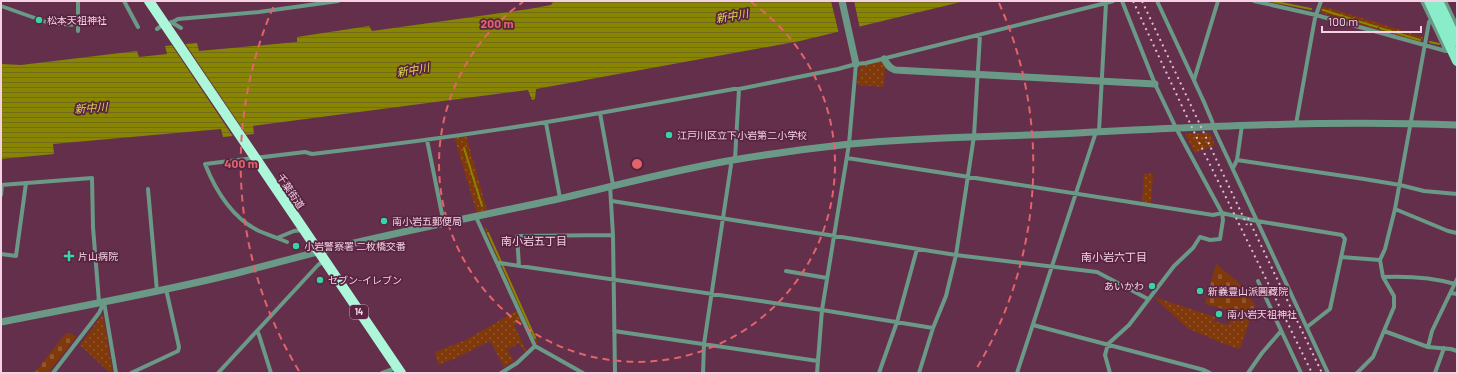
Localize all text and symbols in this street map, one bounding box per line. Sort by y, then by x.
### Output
water label: 新中川 [715,6,750,25]
scale bar [1322,8,1421,34]
place label: 松本天祖神社 [47,14,107,26]
text: 100 m [1328,14,1358,28]
marker: 松本天祖神社 [34,15,44,25]
text: 200 m [481,16,513,30]
water label: 新中川 [396,60,431,79]
water label: 新中川 [74,100,109,115]
place label: 江戸川区立下小岩第二小学校 [677,129,807,141]
marker: 江戸川区立下小岩第二小学校 [664,130,674,140]
text: 400 m [224,156,258,170]
centre of rings [630,157,644,171]
street label: 千葉街道 [275,171,307,211]
place label: 南小岩五郵便局 [392,215,462,227]
marker: 南小岩五郵便局 [379,216,389,226]
district label: 南小岩五丁目 [501,234,567,247]
place label: 小岩警察署 二枚橋交番 [304,240,406,252]
marker: 小岩警察署 二枚橋交番 [291,241,301,251]
marker: 片山病院 [63,250,75,262]
place label: 片山病院 [78,250,118,262]
district label: 南小岩六丁目 [1081,250,1147,263]
place label: セブン-イレブン [328,274,402,286]
marker: セブン-イレブン [315,275,325,285]
place label: あいかわ [1104,280,1144,292]
marker: あいかわ [1147,281,1157,291]
place label: 新義豊山派圓藏院 [1208,285,1288,297]
marker: 新義豊山派圓藏院 [1195,286,1205,296]
road number: 14 [350,305,368,319]
place label: 南小岩天祖神社 [1227,308,1297,320]
marker: 南小岩天祖神社 [1214,309,1224,319]

